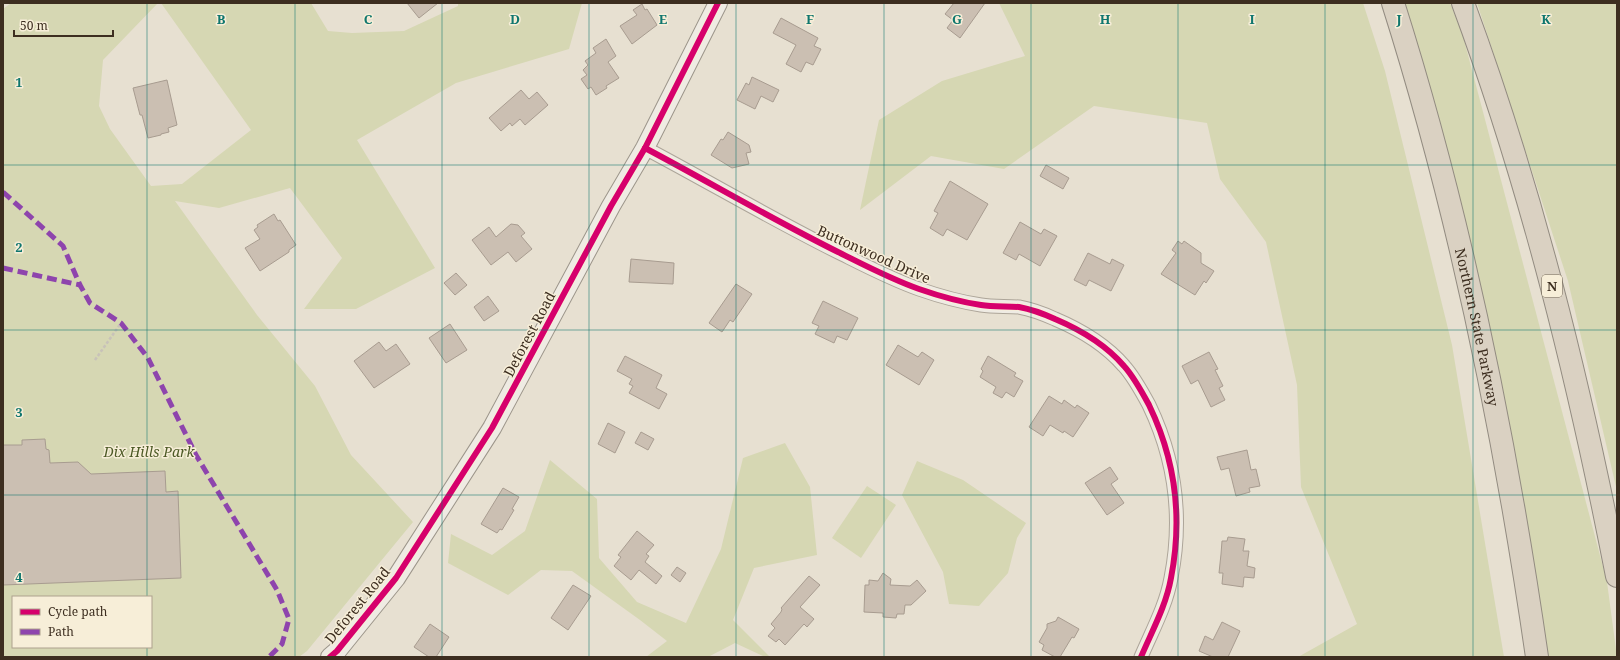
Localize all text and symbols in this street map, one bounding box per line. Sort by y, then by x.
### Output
text: B [217,10,226,28]
text: C [364,10,373,28]
text: D [510,10,520,28]
text: E [659,10,668,28]
text: F [806,10,814,28]
text: G [952,10,962,28]
text: H [1100,10,1111,28]
text: I [1249,10,1255,28]
text: J [1395,10,1402,28]
text: K [1541,10,1551,28]
scale bar [14,12,113,38]
text: 50 m [20,17,48,34]
text: 1 [15,73,23,91]
street label: Buttonwood Drive [814,220,934,288]
text: 2 [15,238,23,256]
street label: Northern State Parkway [1451,246,1504,408]
road number: N [1542,275,1562,297]
street label: Deforest Road [499,288,560,380]
text: 3 [15,403,23,421]
park label: Dix Hills Park [103,442,196,461]
street label: Deforest Road [320,562,394,647]
text: 4 [15,568,23,586]
legend [12,596,152,648]
text: Cycle path [48,603,108,620]
text: Path [48,623,74,640]

